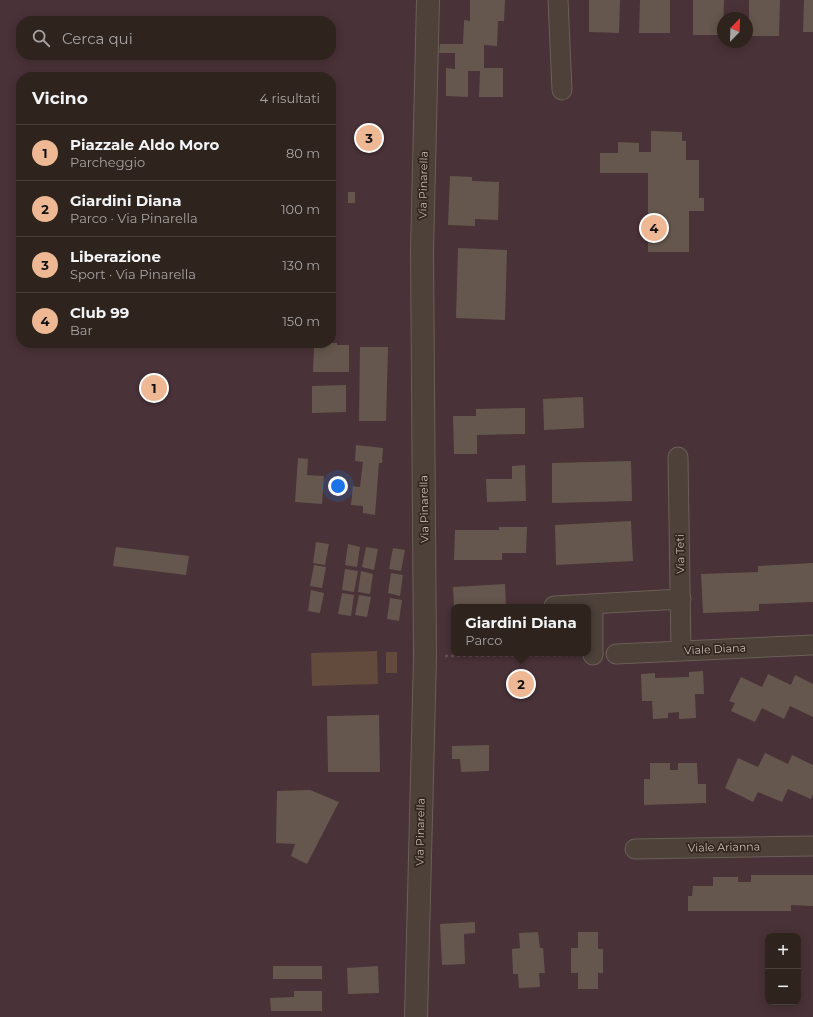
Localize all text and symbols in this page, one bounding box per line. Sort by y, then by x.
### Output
north arrow [717,12,753,48]
search box [16,16,336,60]
icon: search [30,27,52,49]
text: Cerca qui [62,29,133,48]
text: Vicino [32,88,88,108]
text: 4 risultati [259,90,320,106]
pin: 3 [356,123,382,153]
text: Piazzale Aldo Moro [70,135,219,154]
text: 1 [42,145,48,161]
text: 80 m [286,145,320,161]
street label: Via Pinarella [415,151,431,219]
text: Parcheggio [70,154,145,170]
text: Giardini Diana [70,191,181,210]
text: 2 [41,201,49,217]
text: 100 m [281,201,320,217]
text: Parco · Via Pinarella [70,210,198,226]
pin: 4 [641,213,667,243]
text: Liberazione [70,247,161,266]
text: 3 [41,257,49,273]
text: 130 m [282,257,320,273]
text: Sport · Via Pinarella [70,266,196,282]
text: Club 99 [70,303,129,322]
text: 4 [41,313,49,329]
text: 150 m [282,313,320,329]
text: Bar [70,322,93,338]
pin: 1 [141,373,167,403]
street label: Via Pinarella [416,475,432,543]
your location [328,476,348,496]
street label: Via Teti [673,534,687,574]
popup [451,604,591,656]
text: Giardini Diana [465,613,577,632]
text: Parco [465,632,502,648]
street label: Viale Diana [684,640,746,658]
pin: 2 [508,669,534,699]
street label: Via Pinarella [412,798,428,866]
street label: Viale Arianna [688,839,760,855]
map controls [765,933,801,1005]
button: + [765,933,801,969]
button: − [765,969,801,1005]

